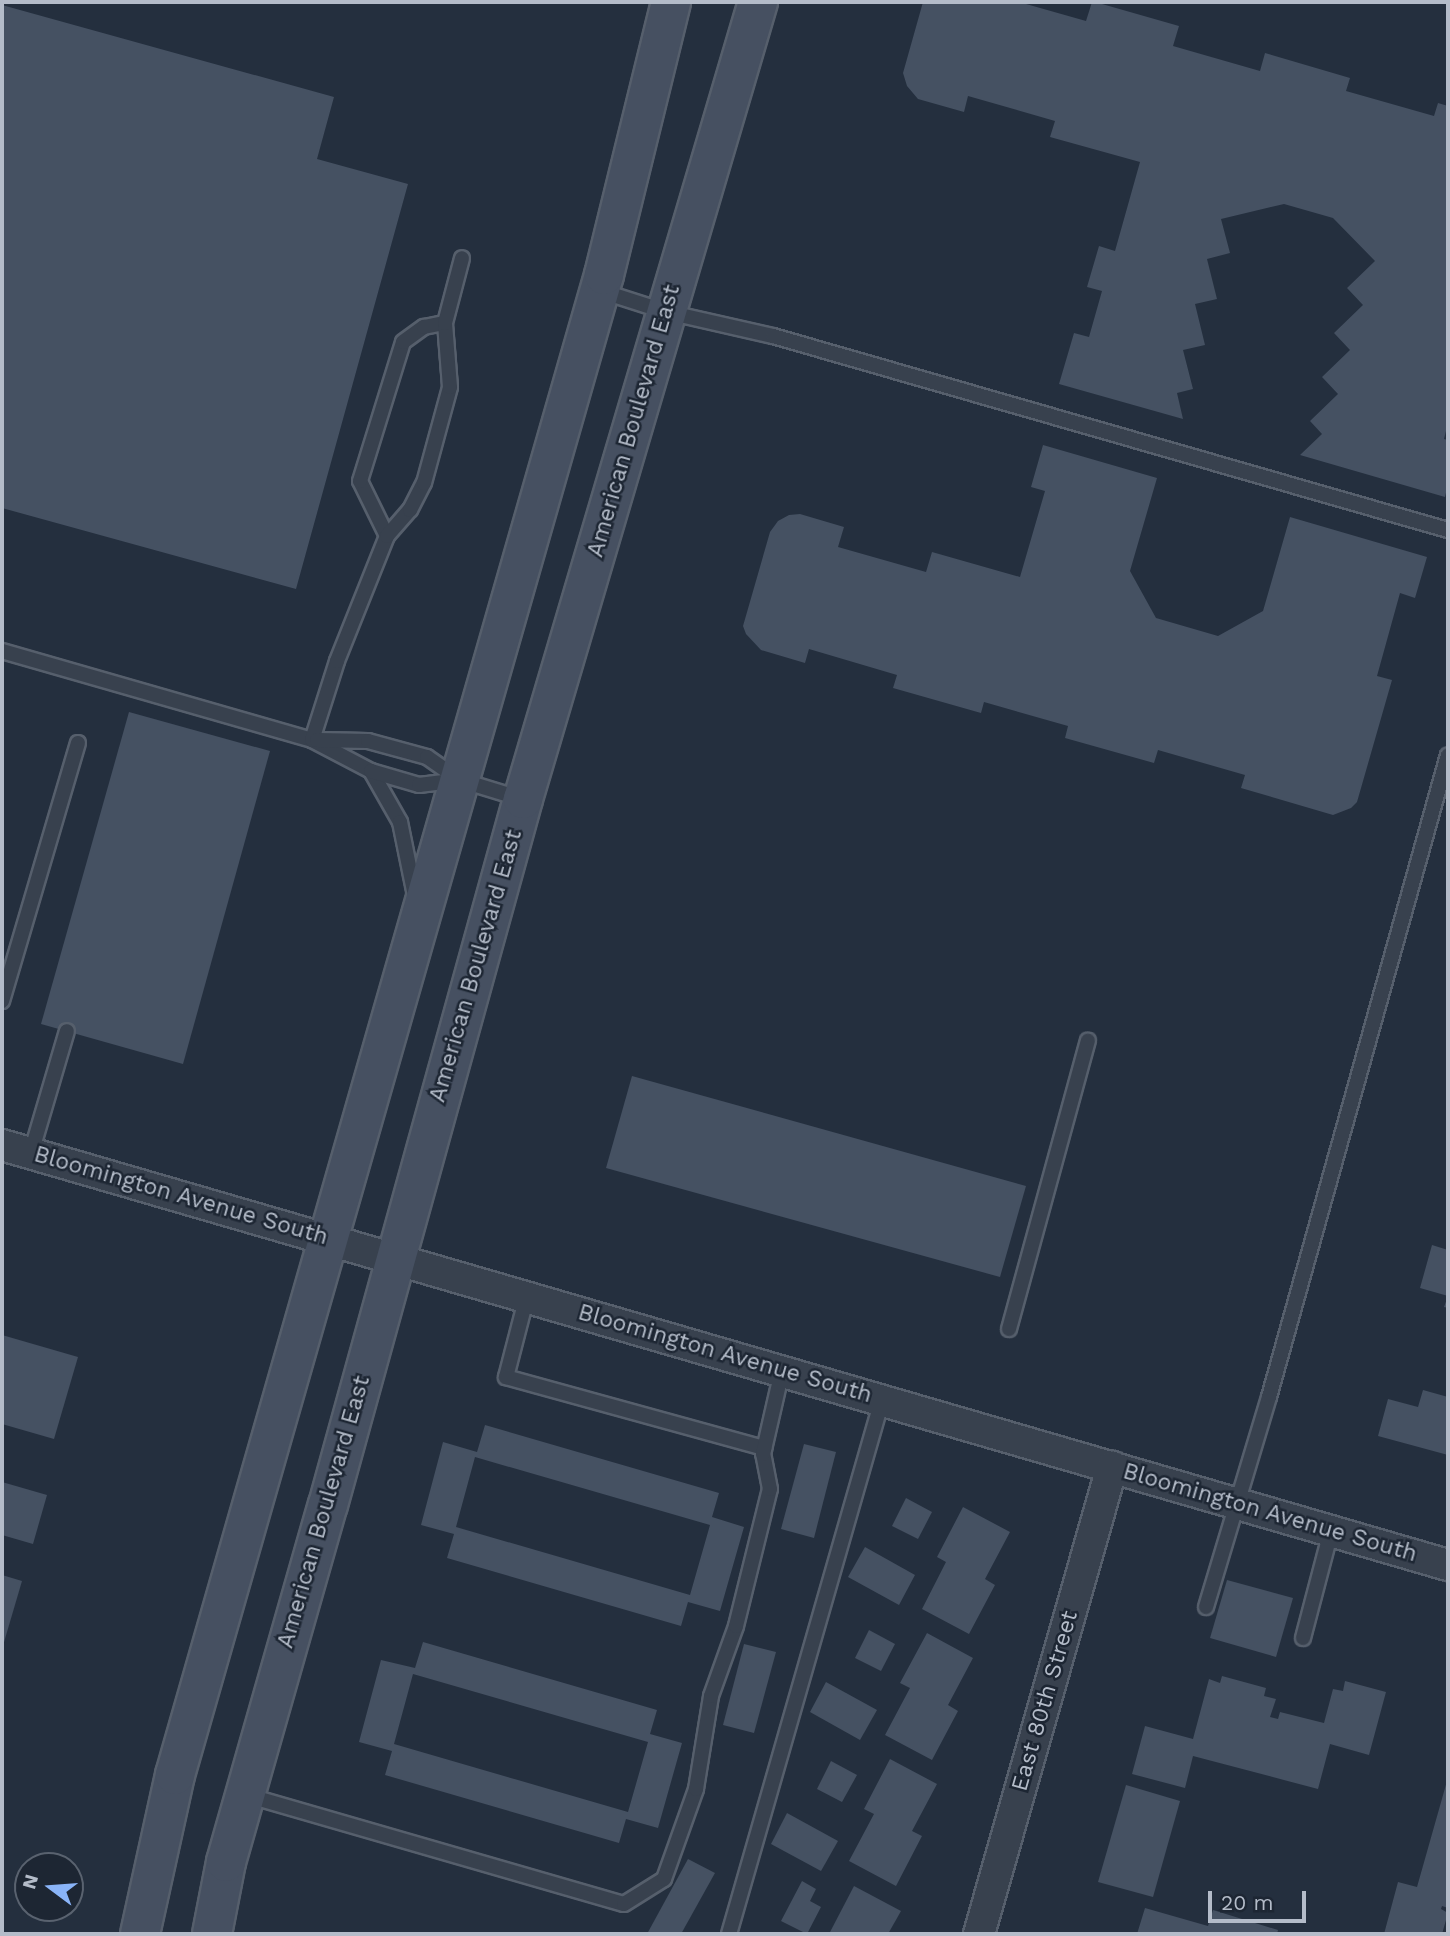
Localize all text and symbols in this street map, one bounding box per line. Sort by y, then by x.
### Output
street label: American Boulevard East [582,282,686,560]
street label: American Boulevard East [424,827,528,1105]
street label: Bloomington Avenue South [30,1141,332,1251]
street label: Bloomington Avenue South [574,1299,876,1409]
street label: American Boulevard East [272,1373,376,1651]
street label: Bloomington Avenue South [1119,1458,1421,1568]
street label: East 80th Street [1006,1607,1084,1795]
north arrow [14,1852,84,1922]
text: N [17,1872,43,1892]
scale bar [1212,1876,1310,1920]
text: 20 m [1221,1890,1273,1915]

